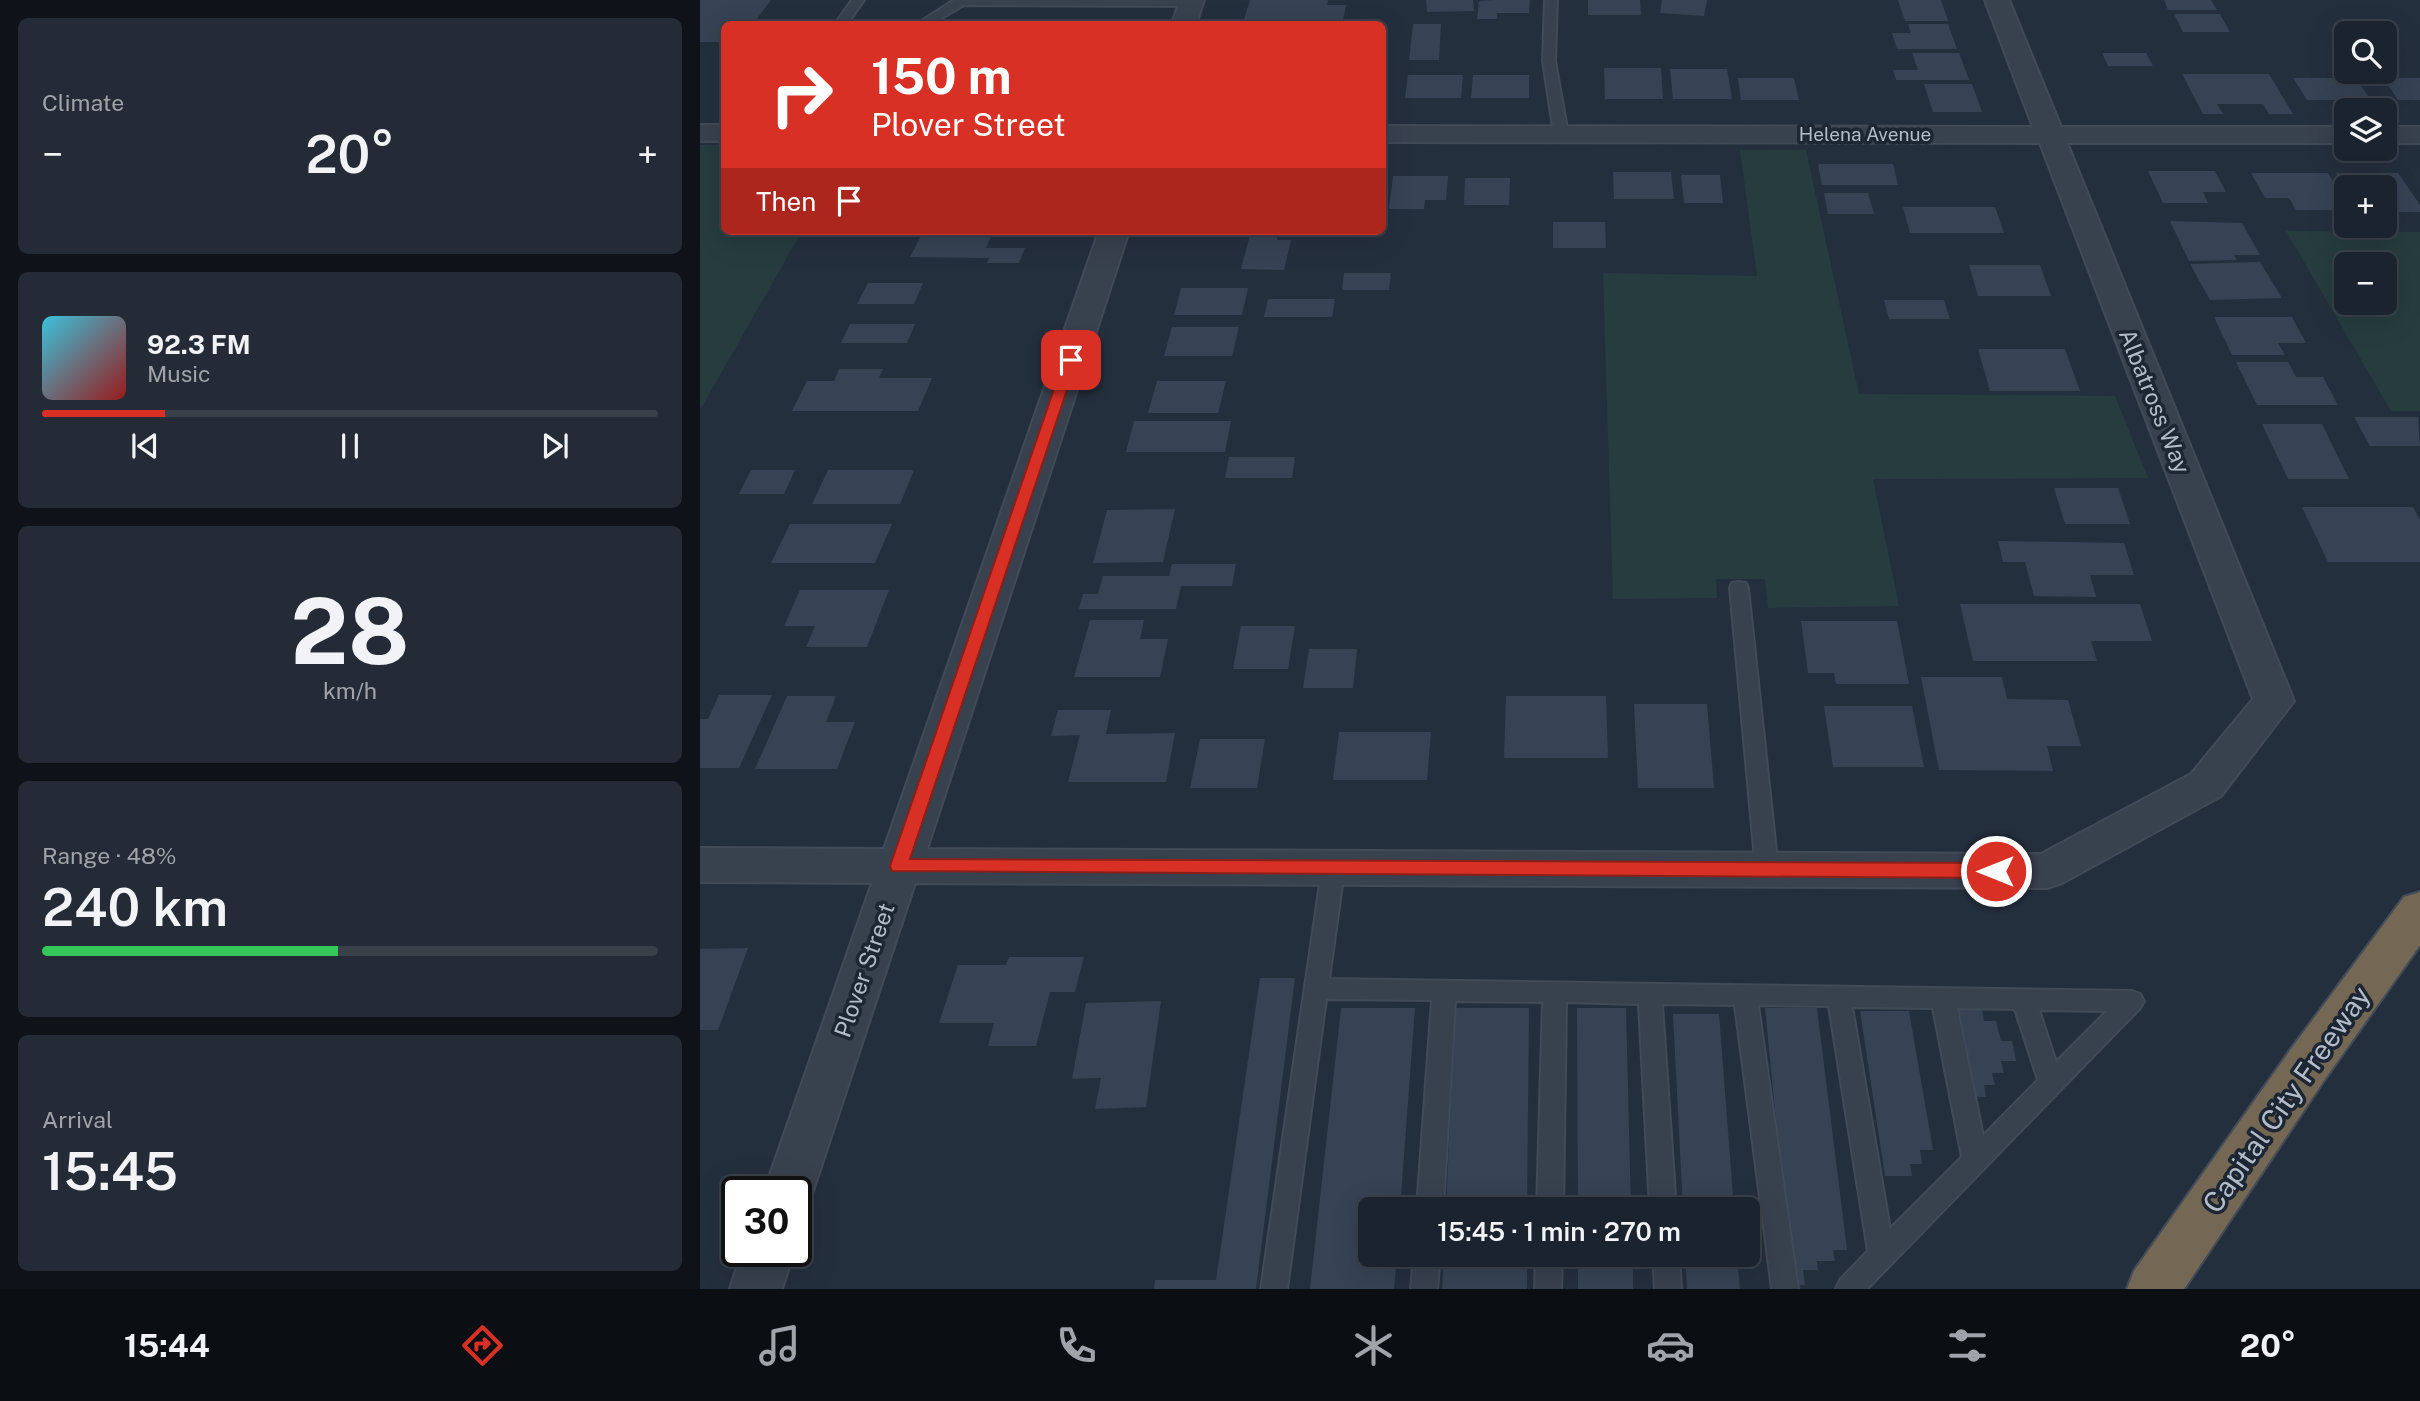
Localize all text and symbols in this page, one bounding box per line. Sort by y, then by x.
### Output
map controls [2334,21,2397,315]
button: search [2334,21,2397,84]
text: 150 m [871,47,1012,105]
icon: right [756,49,847,140]
text: Climate [42,89,124,116]
button: layers [2334,98,2397,161]
text: Plover Street [871,106,1066,143]
street label: Helena Avenue [1799,123,1931,145]
text: 20° [305,124,395,185]
text: − [42,132,63,177]
text: + [637,132,658,177]
button: + [2334,175,2397,238]
icon: arrive [830,182,868,220]
text: Then [756,186,816,217]
button: − [2334,252,2397,315]
street label: Albatross Way [2114,325,2196,477]
text: 92.3 FM [147,329,251,360]
pin [1041,330,1101,390]
icon: arrive [1052,341,1090,379]
text: Music [147,360,211,387]
icon: previous [126,427,164,465]
icon: pause [331,427,369,465]
icon: next [536,427,574,465]
text: 28 [291,578,409,684]
text: km/h [323,677,377,704]
position arrow [1959,834,2033,908]
text: Range · 48% [42,842,177,869]
text: 240 km [42,877,228,938]
street label: Plover Street [828,899,900,1041]
street label: Capital City Freeway [2195,979,2377,1219]
text: Arrival [42,1106,113,1133]
text: 15:45 [42,1141,178,1202]
speed limit sign: 30 [721,1176,812,1267]
text: 15:45 · 1 min · 270 m [1437,1216,1681,1247]
icon: directions [458,1321,507,1370]
icon: music [755,1321,804,1370]
icon: phone [1052,1321,1101,1370]
icon: climate [1349,1321,1398,1370]
icon: car [1646,1321,1695,1370]
icon: filters [1943,1321,1992,1370]
text: 15:44 [124,1327,210,1364]
text: 20° [2240,1327,2296,1364]

